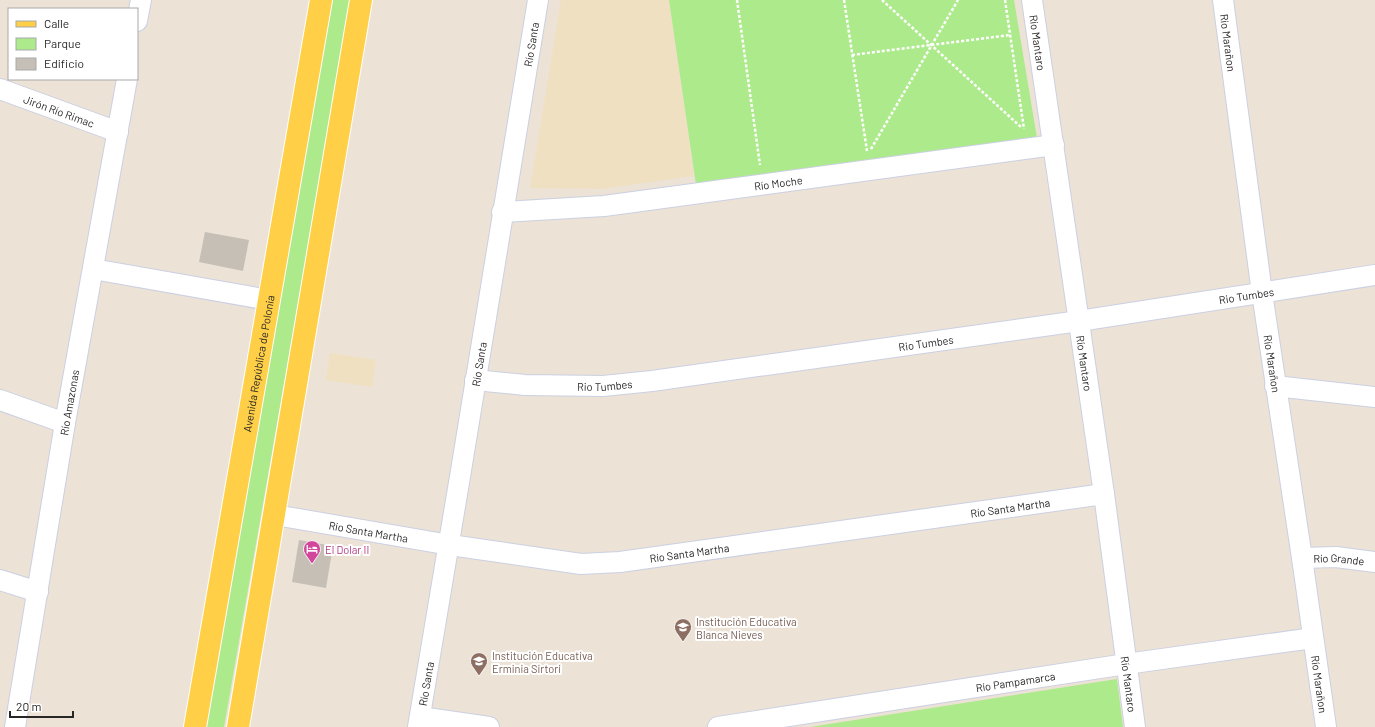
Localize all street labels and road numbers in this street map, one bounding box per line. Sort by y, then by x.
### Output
street label: Río Marañon [1218,13,1239,72]
street label: Río Mantaro [1028,14,1049,71]
street label: Río Santa [520,21,541,67]
street label: Jirón Río Rimac [22,92,97,130]
street label: Río Moche [753,173,803,192]
street label: Rio Tumbes [1218,284,1275,306]
street label: Avenida República de Polonia [240,294,276,433]
street label: Rio Tumbes [897,332,954,353]
street label: Río Mantaro [1074,334,1095,392]
street label: Río Marañon [1262,334,1283,393]
street label: Río Santa [468,341,488,387]
street label: Río Amazonas [57,369,81,436]
street label: Rio Tumbes [577,377,633,393]
street label: Río Santa Martha [970,495,1051,519]
street label: Río Santa Martha [328,518,409,544]
street label: Río Santa Martha [649,540,730,564]
street label: Río Grande [1313,550,1365,567]
street label: Río Marañon [1309,654,1330,714]
street label: Río Mantaro [1119,655,1139,713]
street label: Río Santa [415,660,436,707]
street label: Río Pampamarca [975,669,1056,694]

